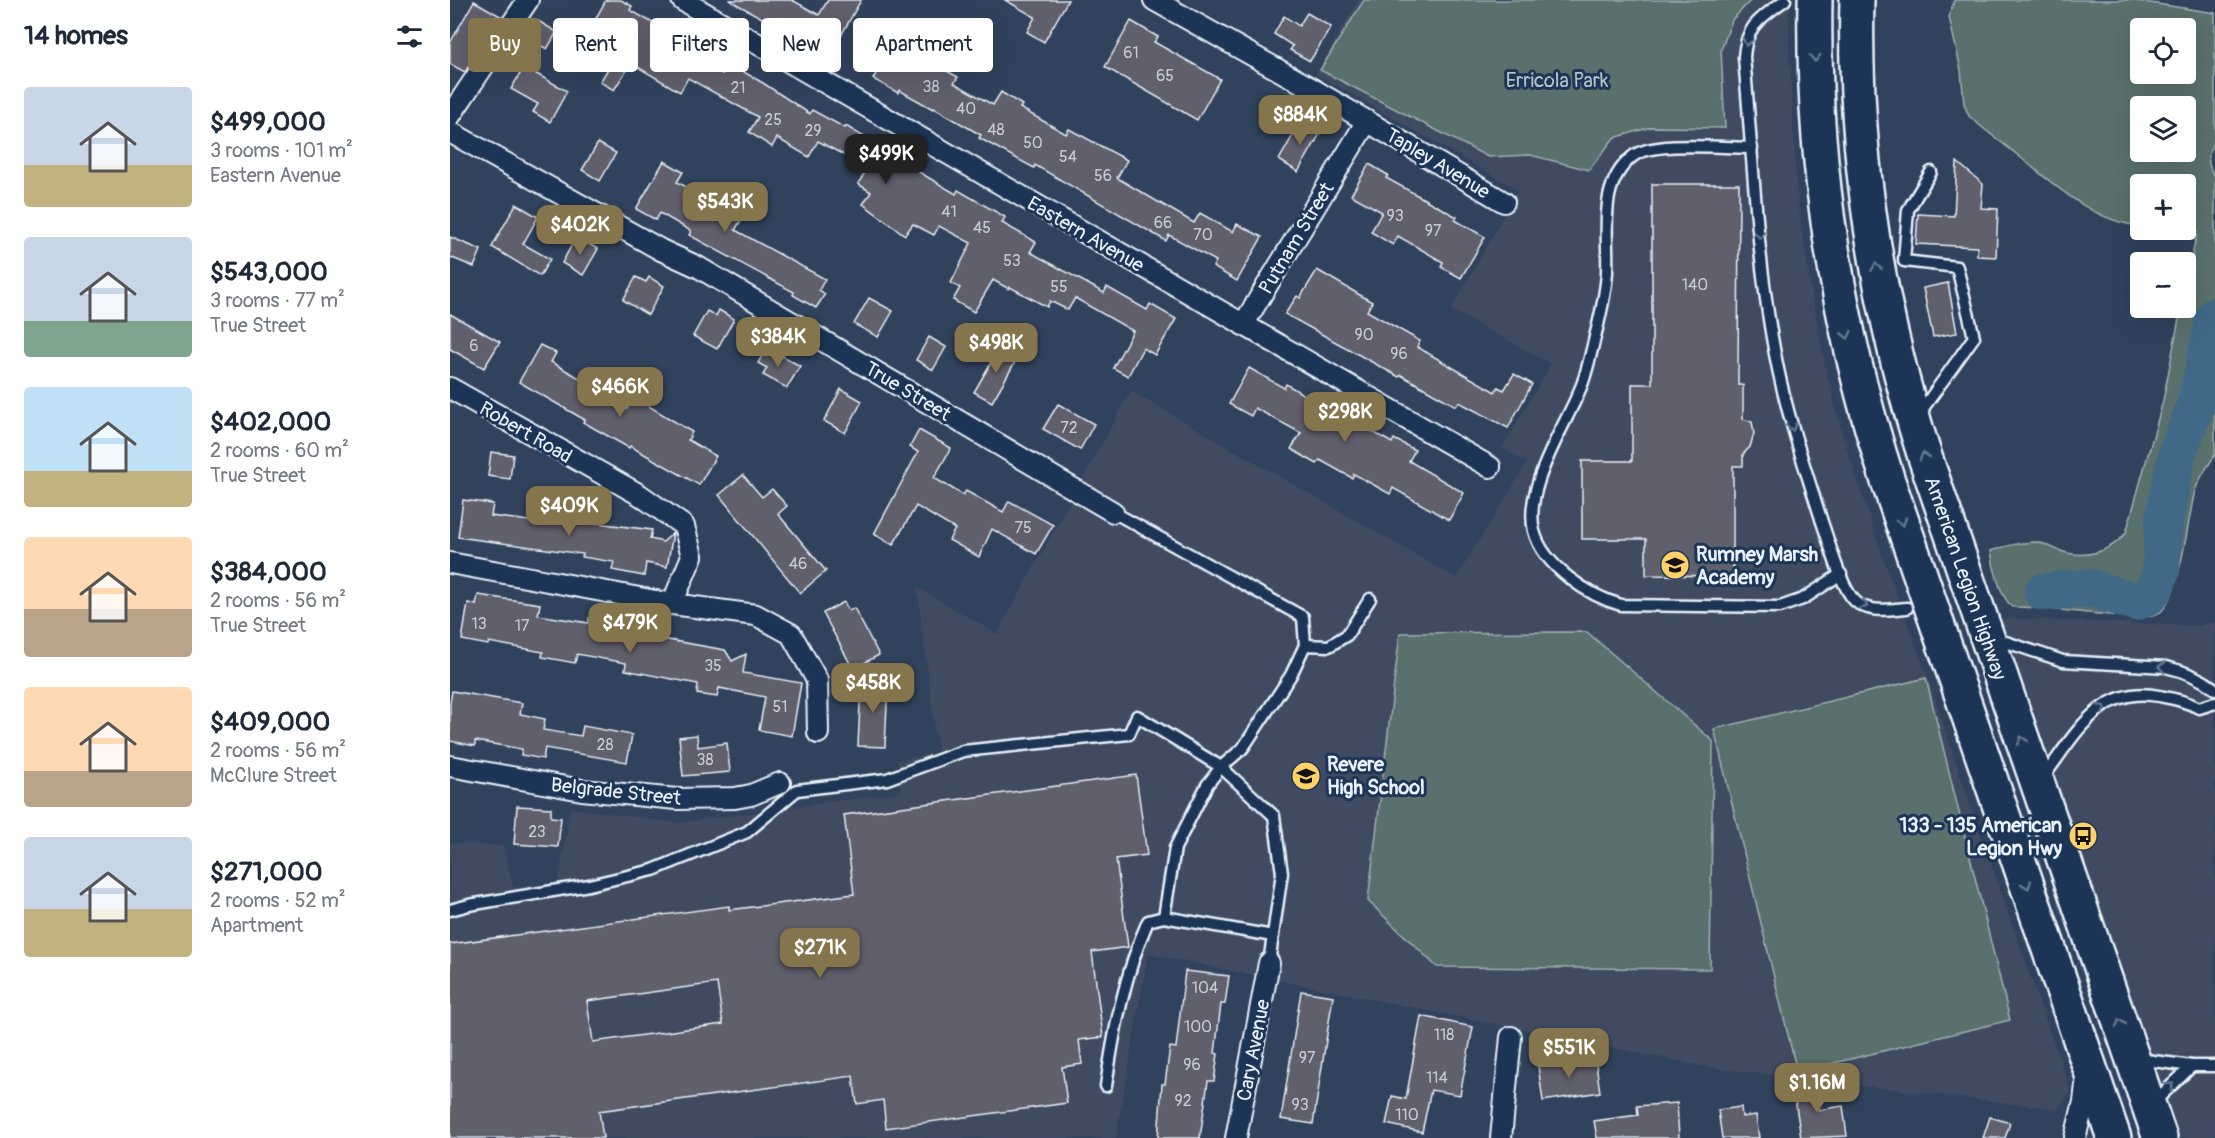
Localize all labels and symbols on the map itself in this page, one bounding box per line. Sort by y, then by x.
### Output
one-way arrow [1741,36,1754,46]
house number: 61 [1123,43,1139,63]
one-way arrow [1809,54,1821,63]
house number: 65 [1156,66,1174,86]
park label: Erricola Park [1506,68,1609,93]
house number: 38 [923,77,940,97]
house number: 21 [730,78,746,98]
pin: $884K [1258,95,1342,146]
house number: 40 [956,99,976,119]
house number: 25 [764,110,782,130]
house number: 48 [987,120,1005,140]
house number: 29 [804,121,822,141]
street label: Tapley Avenue [1381,122,1495,205]
house number: 50 [1023,133,1043,153]
pin: $499K [844,134,928,185]
house number: 54 [1059,147,1077,167]
house number: 56 [1094,166,1112,186]
street label: Putnam Street [1253,177,1340,299]
pin: $543K [683,182,767,233]
street label: Eastern Avenue [1023,191,1149,278]
house number: 41 [941,202,957,222]
pin: $402K [538,205,622,256]
house number: 93 [1386,206,1404,226]
house number: 66 [1154,213,1172,233]
house number: 45 [973,218,991,238]
house number: 97 [1425,221,1442,241]
house number: 70 [1193,225,1213,245]
one-way arrow [1753,231,1766,240]
house number: 53 [1003,251,1021,271]
one-way arrow [1871,263,1883,272]
house number: 140 [1682,275,1708,295]
house number: 55 [1050,277,1068,297]
pin: $384K [736,317,820,368]
pin: $498K [954,323,1038,374]
house number: 90 [1354,325,1374,345]
one-way arrow [1840,330,1853,340]
house number: 6 [469,336,479,356]
house number: 96 [1390,344,1408,364]
street label: True Street [860,356,956,427]
pin: $466K [578,367,662,418]
pin: $298K [1303,392,1387,443]
street label: Robert Road [475,396,577,469]
house number: 72 [1060,418,1078,438]
one-way arrow [1785,422,1798,432]
one-way arrow [1919,451,1931,462]
street label: American Legion Highway [1919,473,2012,684]
pin: $409K [527,486,611,537]
one-way arrow [1895,516,1908,527]
house number: 75 [1014,518,1032,538]
place label: Rumney Marsh Academy [1696,542,1818,590]
school or university icon: Rumney Marsh Academy [1659,549,1691,581]
house number: 46 [789,554,807,574]
one-way arrow [1857,597,1868,609]
pin: $479K [588,603,672,654]
house number: 13 [471,614,487,634]
house number: 17 [515,616,530,636]
house number: 35 [704,656,722,676]
one-way arrow [2157,661,2167,674]
pin: $458K [831,663,915,714]
house number: 51 [773,697,787,717]
one-way arrow [2096,704,2106,715]
house number: 28 [596,735,614,755]
one-way arrow [2017,735,2030,745]
house number: 38 [697,750,714,770]
place label: Revere High School [1327,752,1425,800]
school or university icon: Revere High School [1290,760,1322,792]
street label: Belgrade Street [550,772,683,811]
place label: 133 - 135 American Legion Hwy [1899,813,2062,861]
bus stop icon: 133 - 135 American Legion Hwy [2067,820,2099,852]
house number: 23 [528,822,546,842]
one-way arrow [2020,879,2032,890]
pin: $271K [778,928,862,979]
house number: 104 [1192,978,1218,998]
street label: Cary Avenue [1231,997,1276,1103]
house number: 100 [1184,1017,1212,1037]
one-way arrow [2115,1018,2128,1029]
house number: 118 [1434,1025,1454,1045]
pin: $551K [1527,1028,1611,1079]
house number: 97 [1299,1048,1316,1068]
house number: 96 [1183,1055,1201,1075]
pin: $1.16M [1768,1063,1866,1114]
house number: 114 [1426,1068,1448,1088]
one-way arrow [2163,1083,2174,1094]
house number: 92 [1174,1091,1192,1111]
house number: 93 [1291,1095,1309,1115]
house number: 110 [1395,1105,1419,1125]

